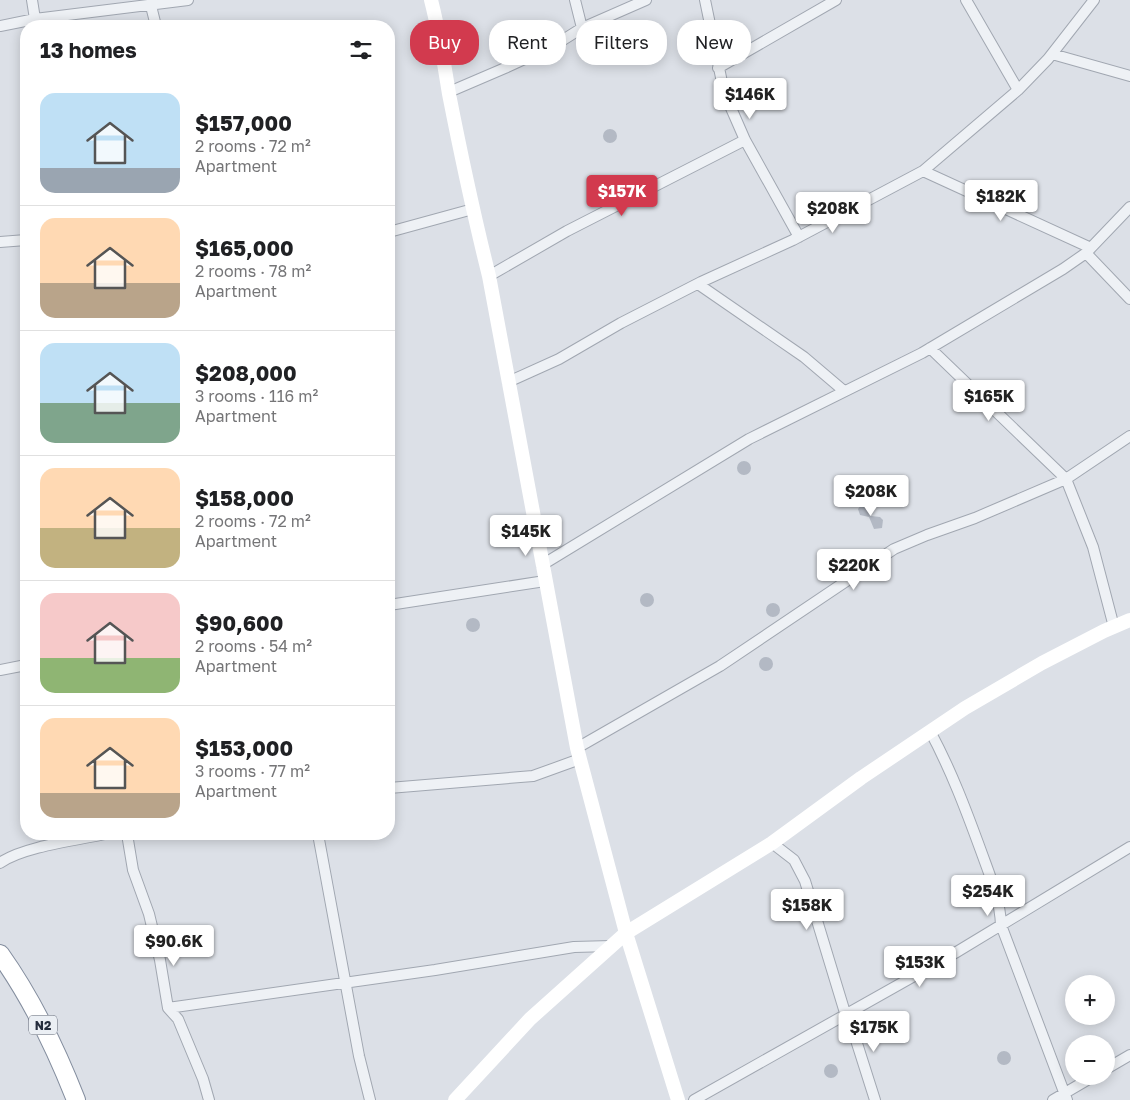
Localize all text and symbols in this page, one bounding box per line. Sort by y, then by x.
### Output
chip: Buy [410,20,479,65]
chip: Rent [489,20,566,65]
chip: Filters [576,20,667,65]
chip: New [677,20,751,65]
icon: filters [347,36,375,64]
text: 13 homes [40,37,137,63]
pin: $146K [715,78,785,120]
text: $146K [725,84,775,104]
text: $157,000 [195,110,292,136]
icon: home [80,113,140,173]
text: 2 rooms · 72 m² [195,136,311,156]
text: Apartment [195,156,277,176]
pin: $157K [587,174,657,217]
pin: $182K [966,180,1036,222]
text: $157K [597,181,647,201]
text: $182K [976,186,1026,206]
pin: $208K [798,192,868,234]
text: $208K [807,198,859,218]
text: $165,000 [195,235,294,261]
icon: home [80,238,140,298]
text: 2 rooms · 78 m² [195,261,311,281]
text: Apartment [195,281,277,301]
text: $208,000 [195,360,297,386]
icon: home [80,363,140,423]
pin: $165K [954,380,1024,422]
text: 3 rooms · 116 m² [195,386,318,406]
text: $165K [964,386,1014,406]
text: Apartment [195,406,277,426]
pin: $208K [836,474,906,517]
text: $208K [845,481,897,501]
text: $158,000 [195,485,294,511]
icon: home [80,488,140,548]
text: 2 rooms · 72 m² [195,511,311,531]
pin: $145K [491,514,561,557]
text: $145K [501,521,551,541]
text: Apartment [195,531,277,551]
pin: $220K [819,548,889,591]
text: $220K [828,555,880,575]
text: $90,600 [195,610,283,636]
icon: home [80,613,140,673]
text: 2 rooms · 54 m² [195,636,312,656]
text: Apartment [195,656,277,676]
text: $153,000 [195,735,293,761]
icon: home [80,738,140,798]
text: 3 rooms · 77 m² [195,761,310,781]
text: Apartment [195,781,277,801]
pin: $254K [953,874,1023,917]
text: $254K [962,881,1014,901]
pin: $158K [772,888,842,931]
text: $158K [782,895,832,915]
pin: $90.6K [133,924,215,967]
text: $90.6K [145,931,203,951]
pin: $153K [885,946,955,988]
text: $153K [895,952,945,972]
map controls [1065,975,1115,1085]
button: + [1065,975,1115,1025]
pin: $175K [839,1010,909,1053]
road number: N2 [29,1016,57,1034]
text: $175K [849,1017,899,1037]
button: − [1065,1035,1115,1085]

